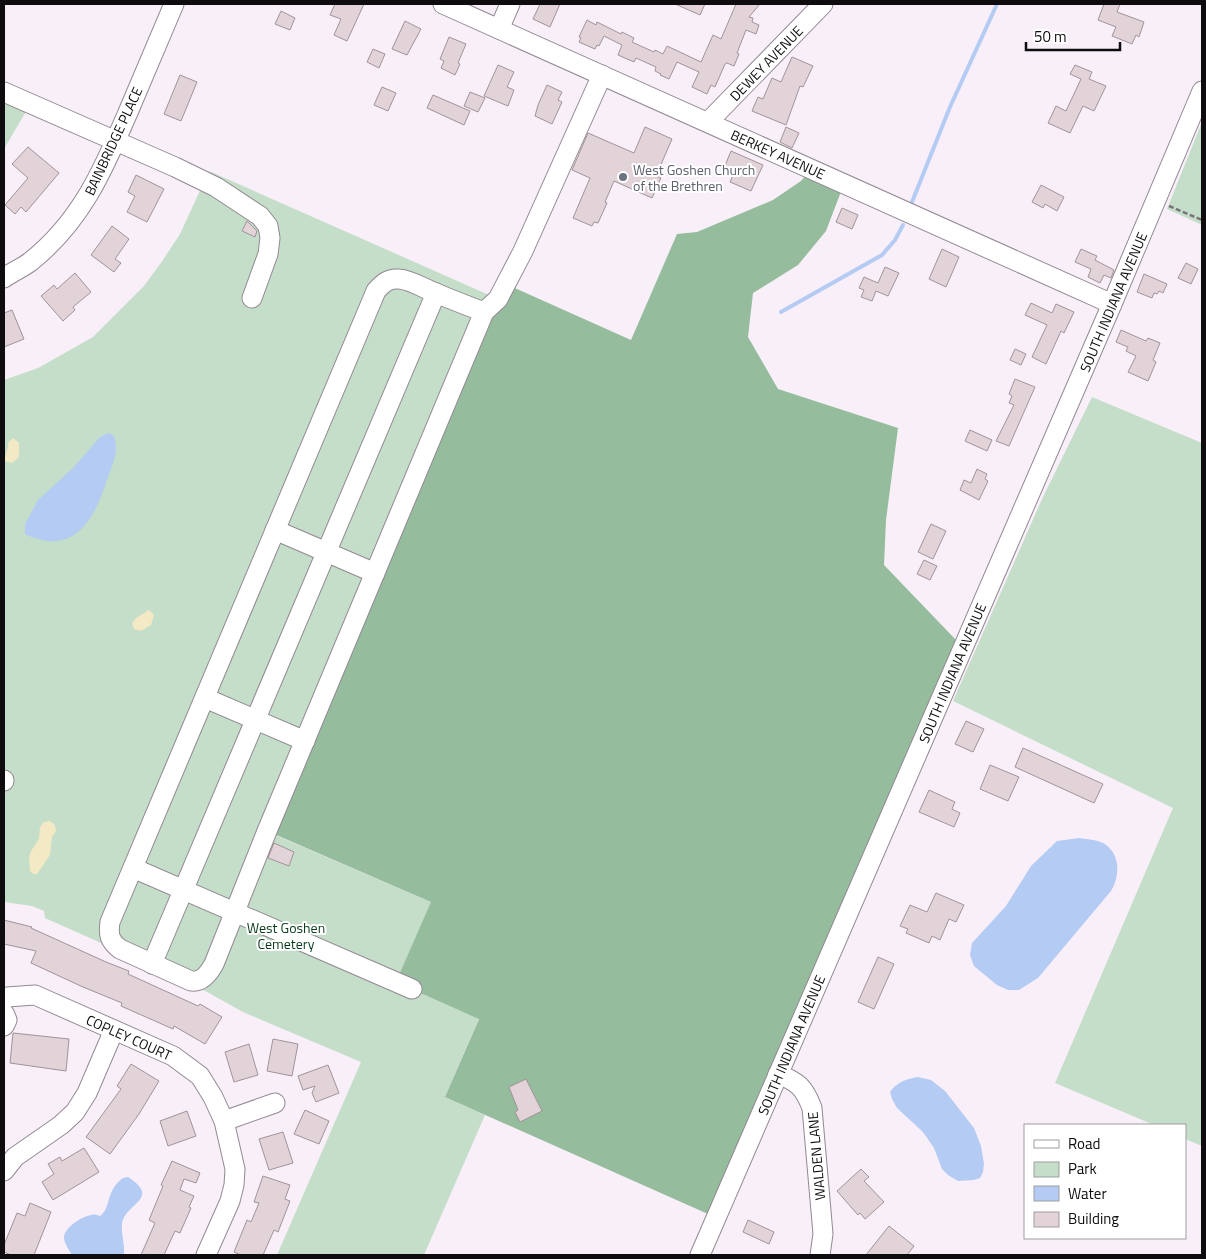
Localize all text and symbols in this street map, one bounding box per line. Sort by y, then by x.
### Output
street label: DEWEY AVENUE [725,20,808,105]
scale bar [1026,20,1120,52]
text: 50 m [1034,25,1067,48]
street label: BAINBRIDGE PLACE [79,83,147,199]
street label: BERKEY AVENUE [727,124,829,184]
place label: West Goshen Church of the Brethren [633,159,755,196]
marker: West Goshen Church of the Brethren [617,171,629,183]
street label: SOUTH INDIANA AVENUE [1074,228,1152,375]
street label: SOUTH INDIANA AVENUE [913,599,991,746]
park label: West Goshen Cemetery [247,917,325,954]
street label: SOUTH INDIANA AVENUE [752,971,830,1118]
street label: COPLEY COURT [83,1009,176,1065]
street label: WALDEN LANE [802,1111,830,1201]
legend [1024,1124,1186,1239]
text: Road [1068,1132,1100,1155]
text: Park [1068,1157,1097,1180]
text: Water [1068,1182,1107,1205]
text: Building [1068,1207,1119,1230]

